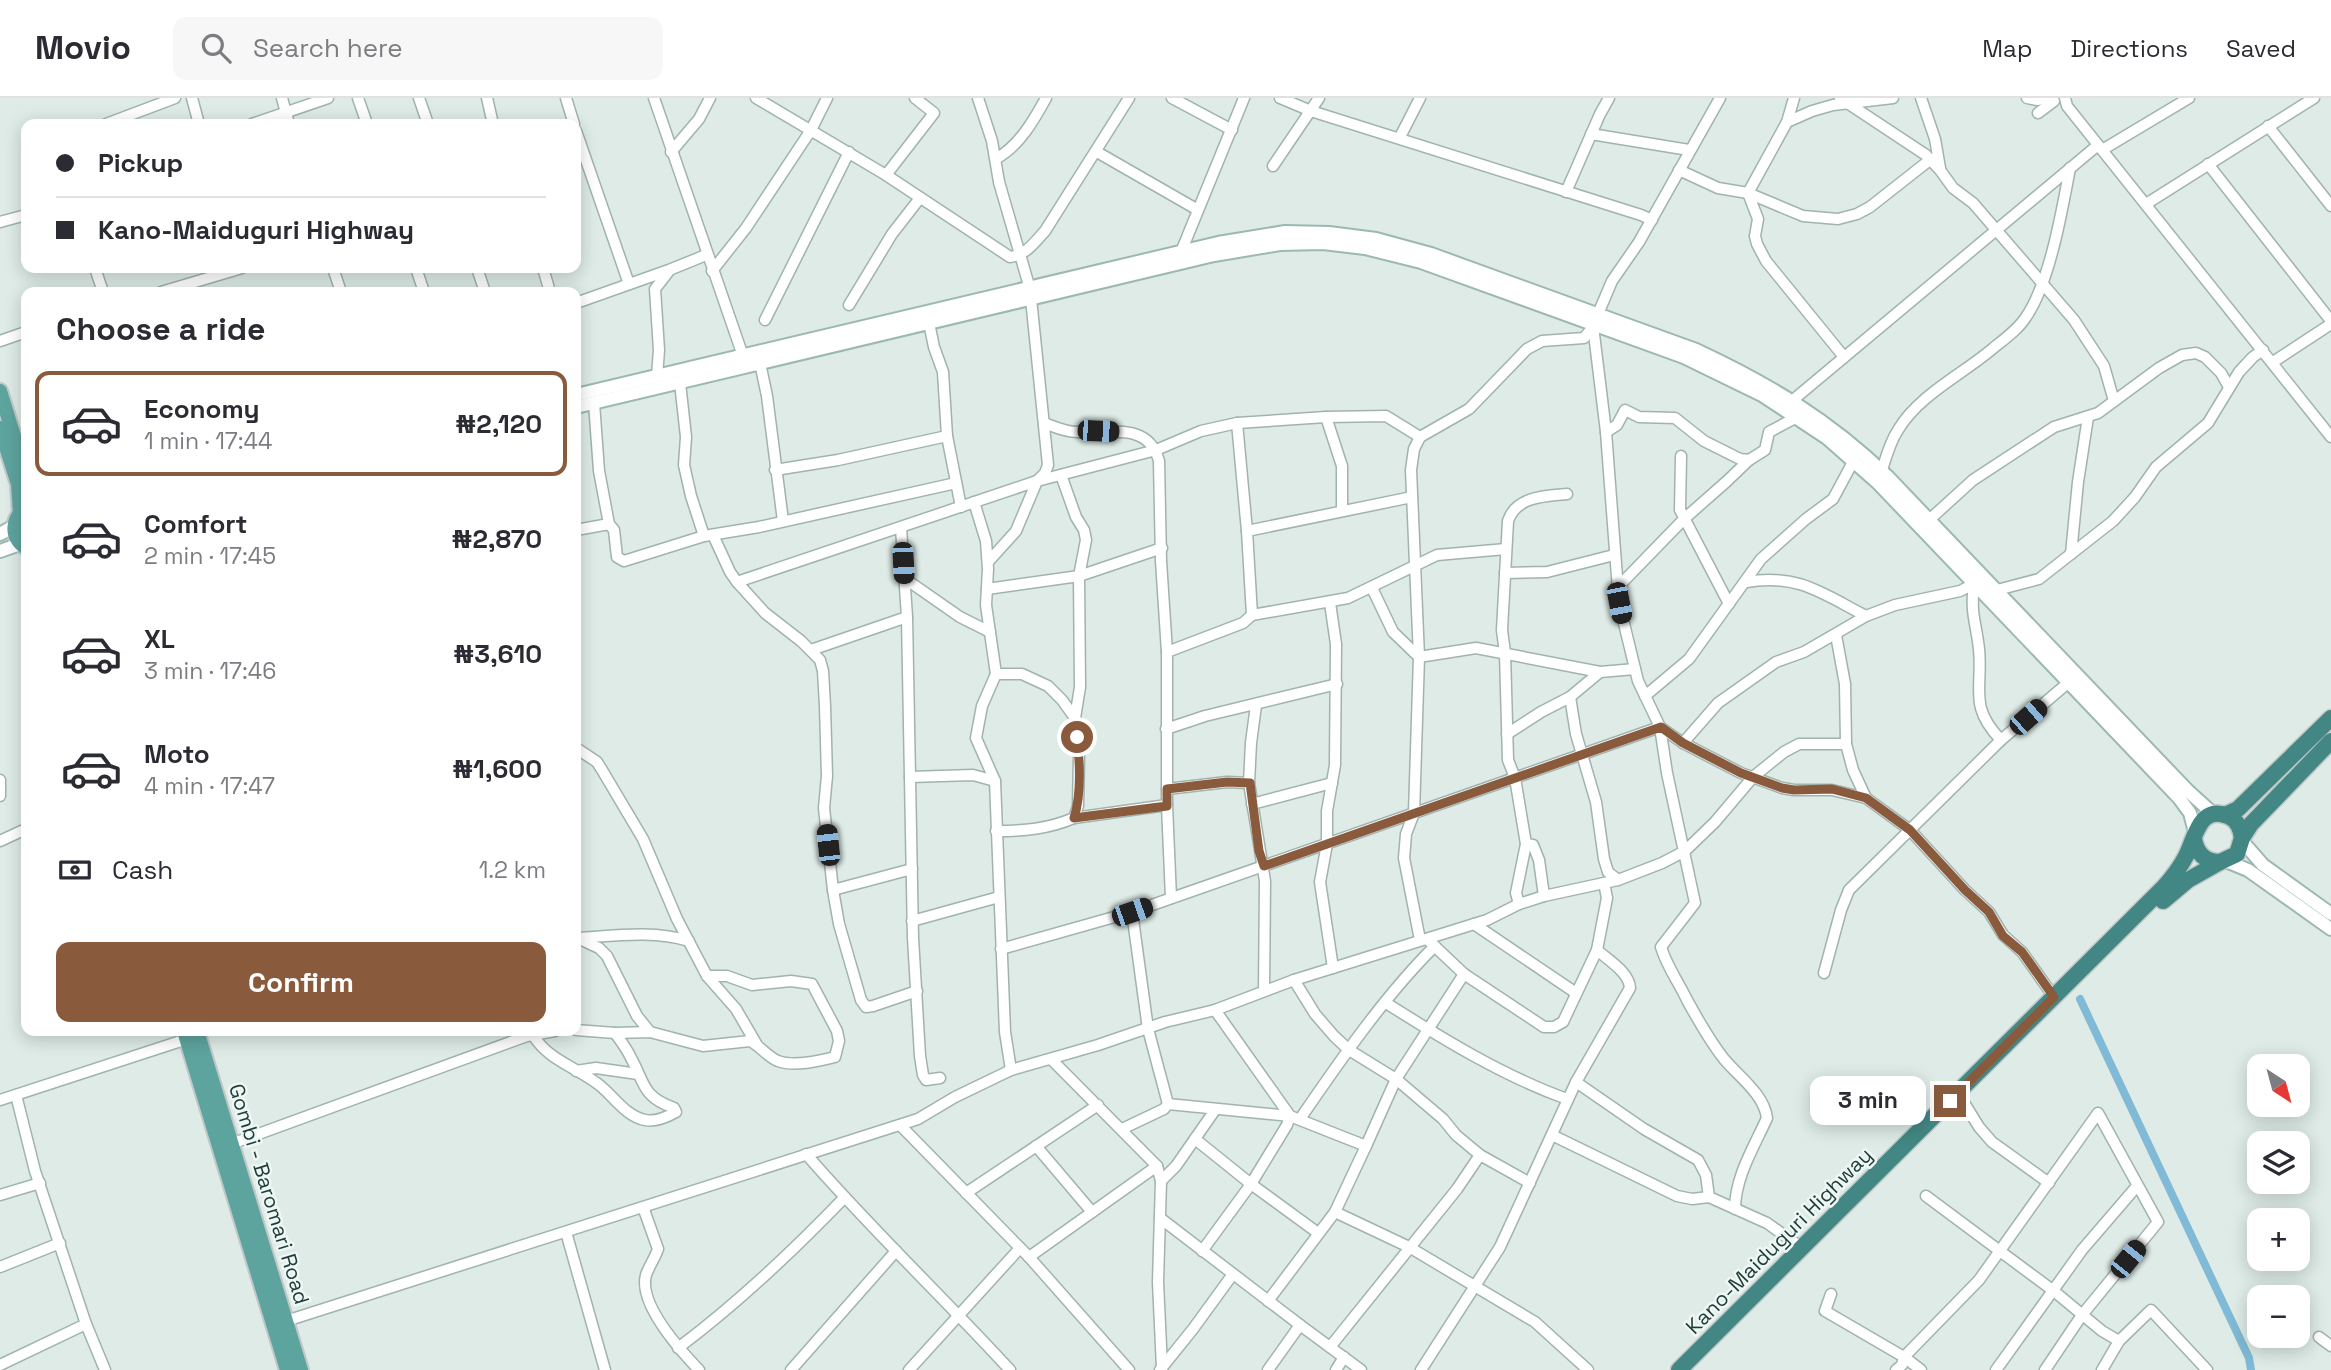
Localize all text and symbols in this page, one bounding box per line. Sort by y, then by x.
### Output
search box [173,17,663,80]
text: Movio [35,27,131,69]
icon: search [197,29,235,67]
text: Search here [253,31,403,65]
text: Map [1982,33,2032,64]
text: Directions [2070,33,2188,64]
text: Saved [2226,33,2296,64]
text: Pickup [98,146,183,180]
text: Kano-Maiduguri Highway [98,213,414,247]
text: Choose a ride [56,309,266,349]
icon: car [60,392,123,455]
text: Economy [144,392,260,426]
text: ₦2,120 [455,407,542,441]
car [1077,420,1120,442]
text: 1 min · 17:44 [144,426,272,456]
icon: car [60,507,123,570]
text: Comfort [144,507,247,541]
text: ₦2,870 [451,522,542,556]
text: 2 min · 17:45 [144,541,276,571]
car [892,541,915,585]
car [1605,580,1634,626]
icon: car [60,622,123,685]
text: XL [144,622,175,656]
text: ₦3,610 [453,637,542,671]
text: 3 min · 17:46 [144,656,276,686]
car [2006,695,2051,739]
route start [1061,721,1093,753]
icon: car [60,737,123,800]
text: Moto [144,737,210,771]
text: ₦1,600 [452,752,542,786]
text: 4 min · 17:47 [144,771,275,801]
car [816,823,841,867]
icon: cash [56,851,94,889]
text: Cash [112,853,173,887]
text: 1.2 km [479,855,546,885]
car [1109,895,1156,929]
button: Confirm [56,942,546,1022]
north arrow [2247,1054,2310,1116]
map controls [2247,1054,2310,1348]
callout: 3 min [1810,1076,1926,1126]
street label: Gombi - Baromari Road [223,1080,316,1307]
text: 3 min [1838,1085,1898,1115]
route end [1934,1085,1966,1117]
button: layers [2247,1131,2310,1194]
street label: Kano-Maiduguri Highway [1680,1142,1878,1340]
button: + [2247,1208,2310,1271]
car [2107,1236,2150,1282]
button: − [2247,1285,2310,1348]

